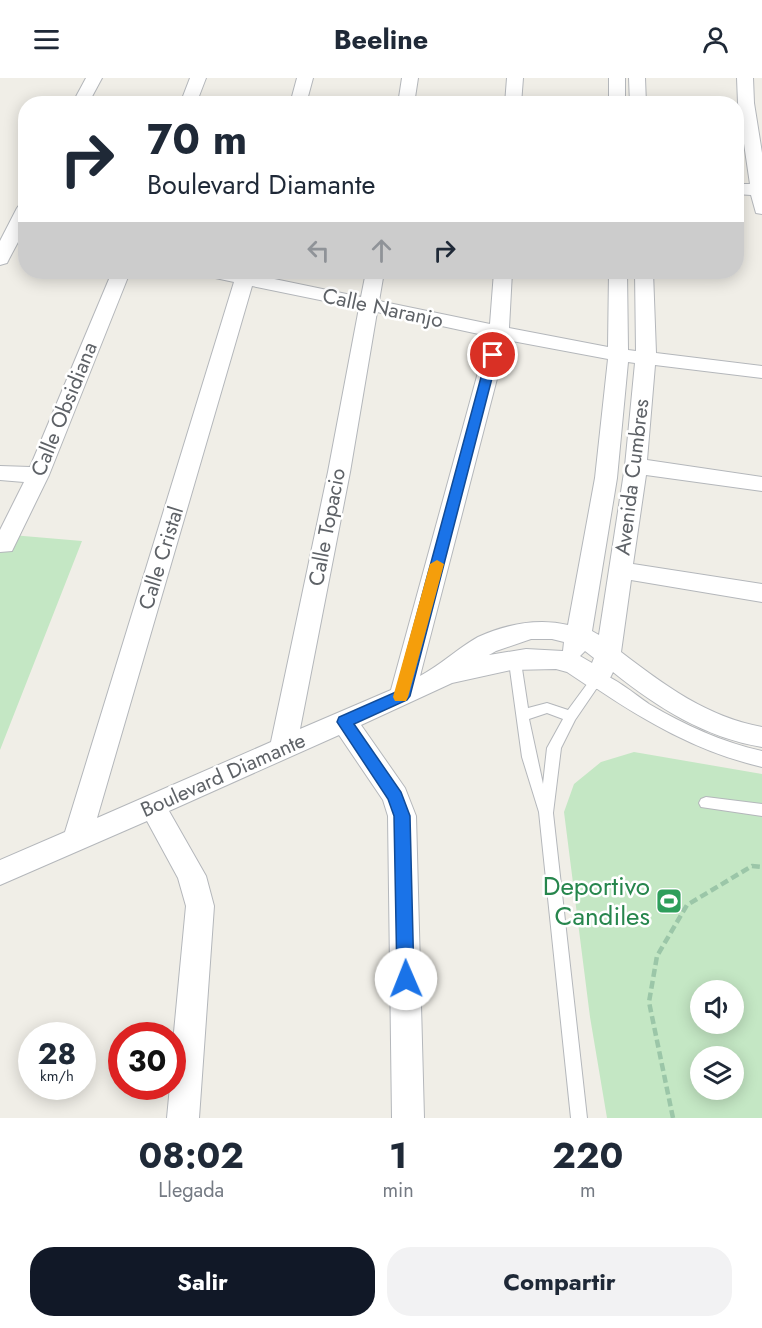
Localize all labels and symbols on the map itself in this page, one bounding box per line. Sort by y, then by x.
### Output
street label: Calle Naranjo [320,281,446,335]
pin [467,329,518,380]
street label: Calle Obsidiana [23,337,105,481]
street label: Avenida Cumbres [608,397,656,557]
street label: Calle Topacio [301,466,353,588]
street label: Calle Cristal [131,503,191,613]
street label: Boulevard Diamante [136,725,310,825]
place label: Deportivo Candiles [543,867,650,935]
sports icon: Deportivo Candiles [654,886,684,916]
position arrow [374,947,438,1011]
speed limit sign: 30 [108,1022,186,1100]

